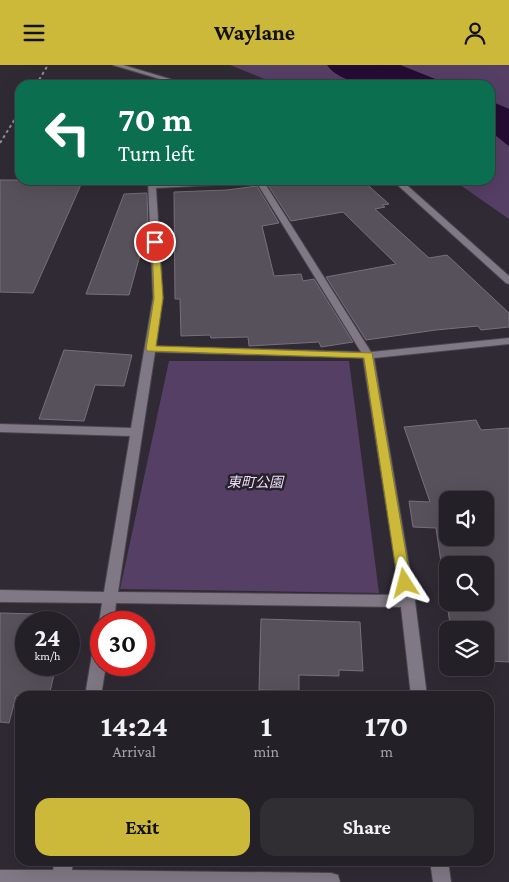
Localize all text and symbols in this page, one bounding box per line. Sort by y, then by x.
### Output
icon: menu [20,19,48,47]
icon: person [461,19,489,47]
text: Waylane [214,20,295,45]
icon: left [35,100,100,165]
text: 70 m [118,100,192,139]
text: Turn left [118,141,195,166]
pin [134,221,176,263]
icon: arrive [141,228,169,256]
park label: 東町公園 [227,474,285,490]
map controls [439,491,494,676]
button: sound [439,491,494,546]
position arrow [378,556,430,608]
button: search [439,556,494,611]
speed limit sign: 30 [90,611,155,676]
button: layers [439,621,494,676]
text: 24 [34,624,61,651]
text: km/h [35,649,60,663]
text: 14:24 [101,709,168,742]
text: 1 [261,709,272,742]
text: 170 [365,709,408,742]
text: Arrival [112,743,156,760]
text: min [254,743,279,760]
text: m [380,743,393,760]
button: Exit [35,798,250,856]
button: Share [260,798,474,856]

